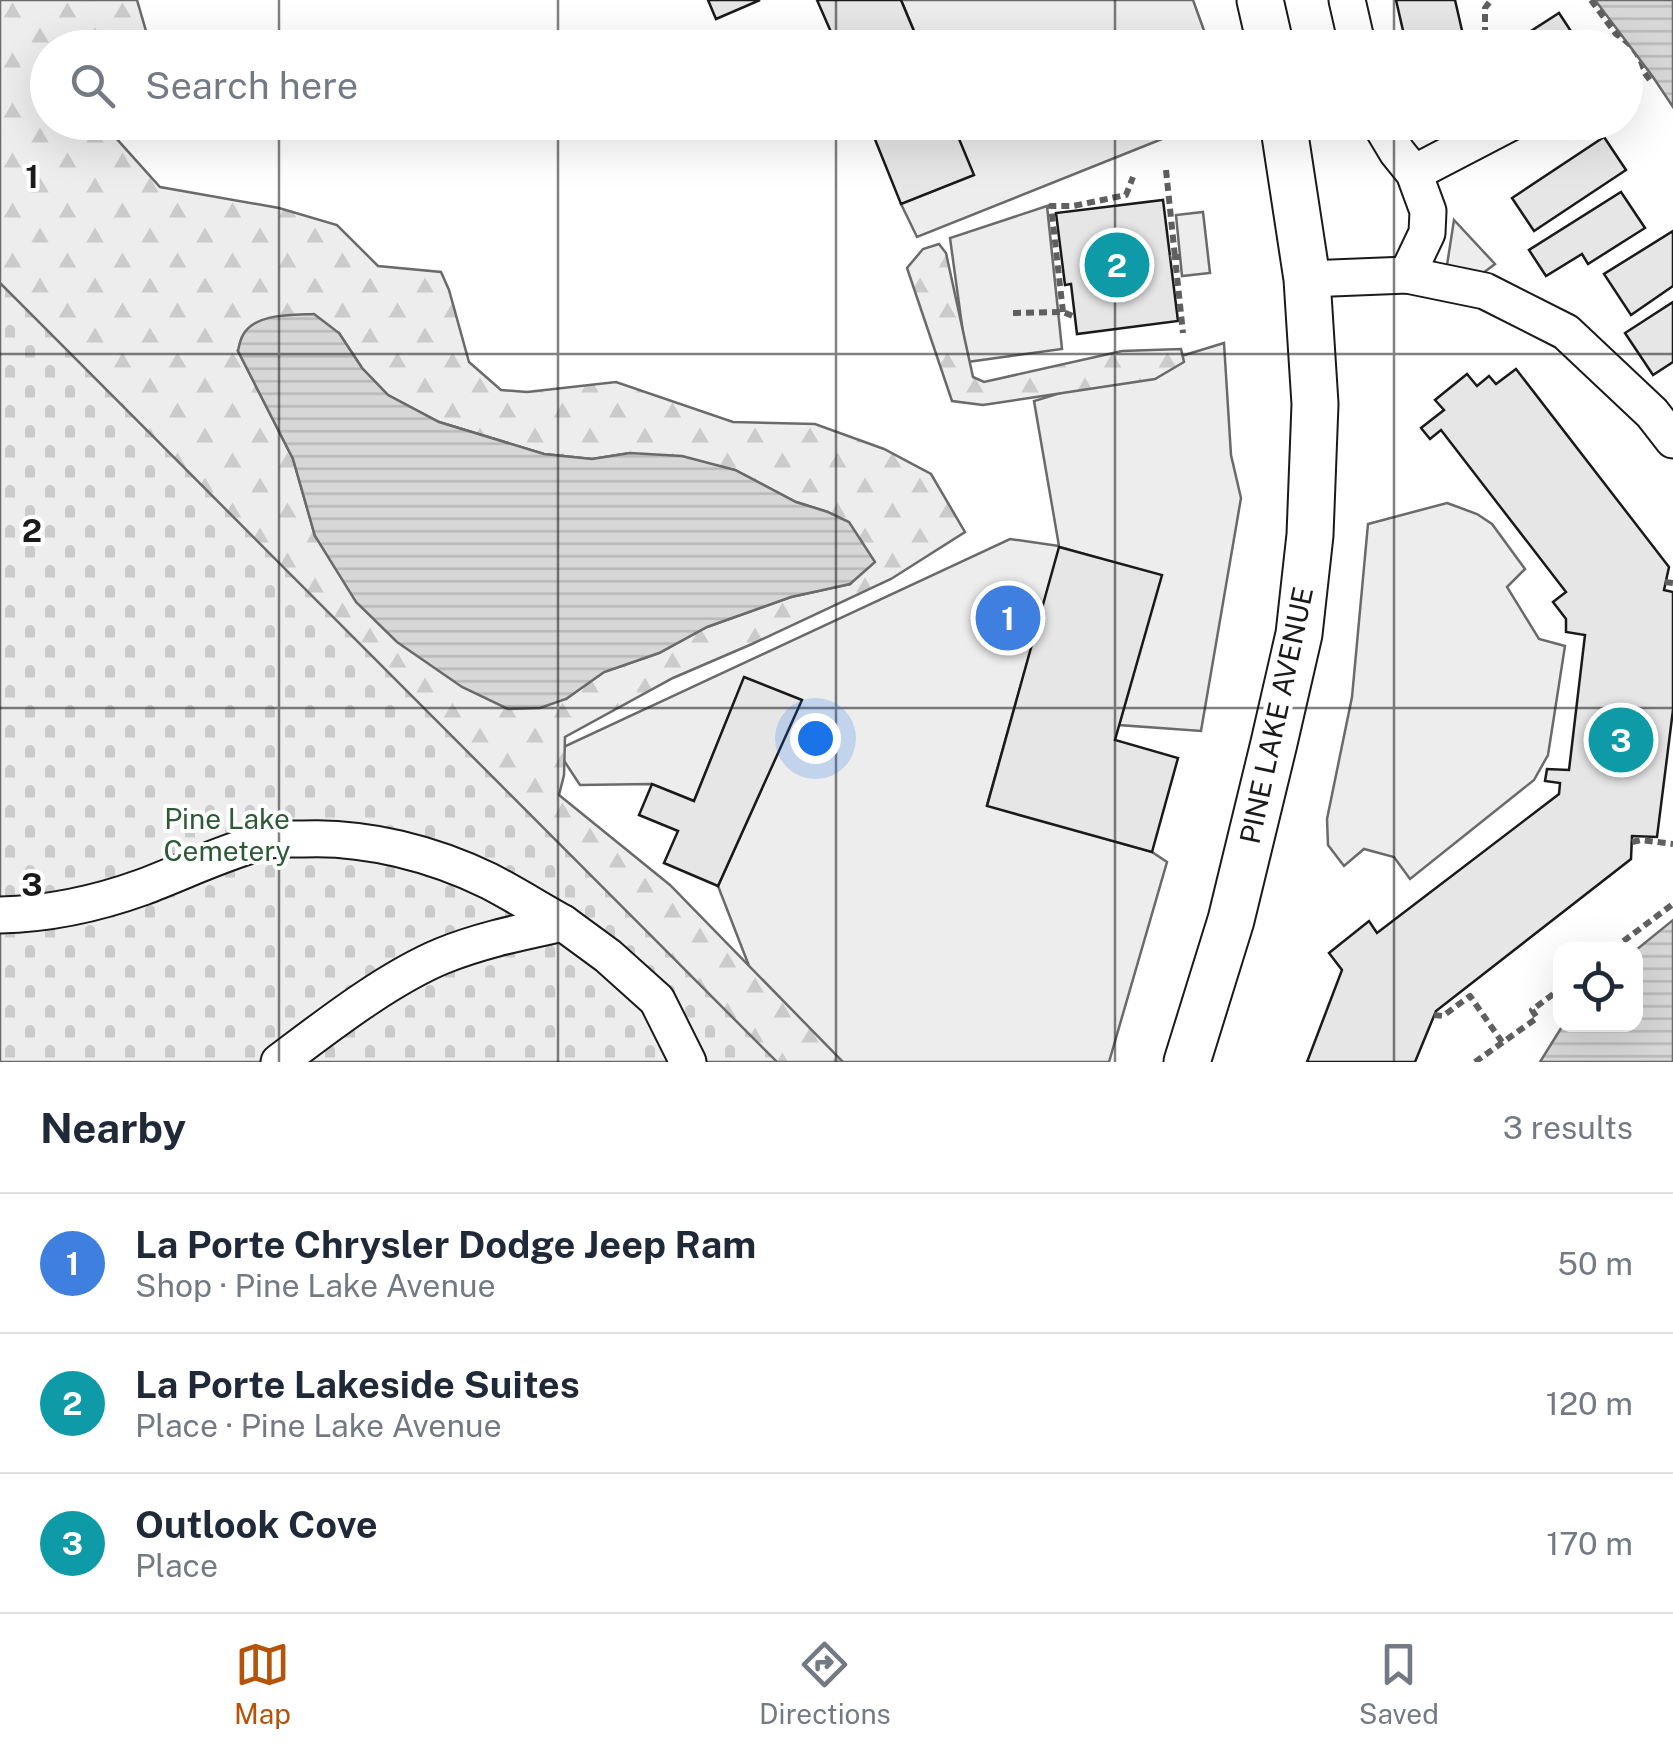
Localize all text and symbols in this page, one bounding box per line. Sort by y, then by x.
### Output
search box [30,30,1643,140]
icon: search [65,58,120,113]
text: Search here [145,63,358,108]
text: 1 [25,158,39,195]
pin: 2 [1084,228,1150,302]
text: 2 [22,512,42,549]
pin: 1 [976,580,1040,656]
street label: PINE LAKE AVENUE [1233,584,1319,846]
pin: 3 [1588,702,1654,778]
your location [790,713,841,764]
park label: Pine Lake Cemetery [163,802,291,867]
text: 3 [21,866,43,903]
map controls [1553,942,1643,1032]
button: locate [1553,942,1643,1032]
text: Nearby [40,1103,186,1152]
text: 3 results [1503,1109,1633,1146]
text: La Porte Chrysler Dodge Jeep Ram [135,1222,756,1267]
text: 1 [66,1245,79,1282]
text: 50 m [1557,1245,1633,1282]
text: Shop · Pine Lake Avenue [135,1267,496,1304]
text: La Porte Lakeside Suites [135,1362,580,1407]
text: 2 [62,1385,83,1422]
text: 120 m [1546,1385,1633,1422]
text: Place · Pine Lake Avenue [135,1407,502,1444]
text: Outlook Cove [135,1502,378,1547]
text: 3 [62,1525,83,1562]
text: 170 m [1546,1525,1633,1562]
text: Place [135,1547,218,1584]
tab: Map [234,1637,291,1730]
tab: Directions [759,1637,891,1730]
tab: Saved [1359,1637,1439,1730]

